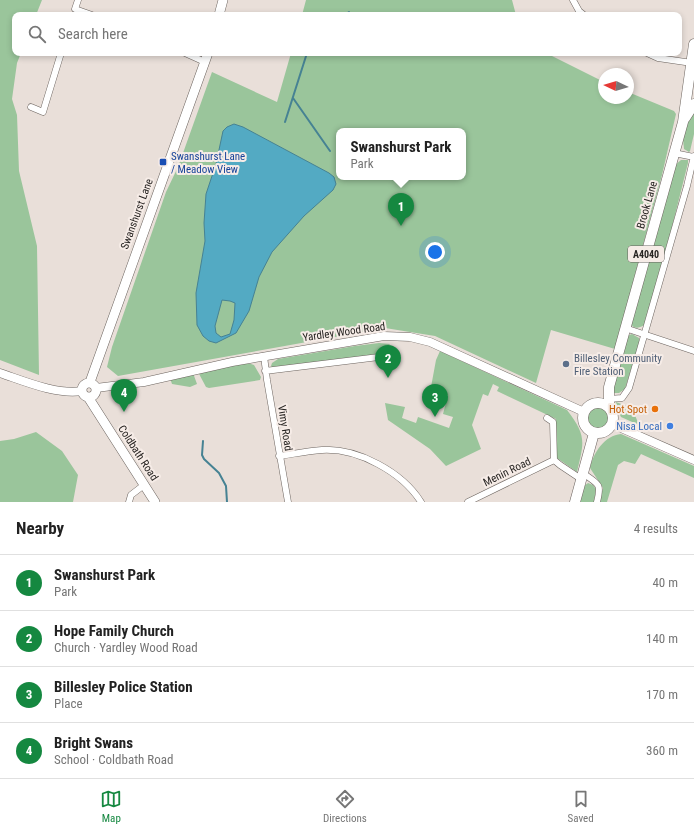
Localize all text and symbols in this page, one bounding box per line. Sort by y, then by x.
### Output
search box [12,12,682,56]
icon: search [26,23,48,45]
text: Search here [58,25,128,43]
north arrow [598,68,634,104]
popup [336,128,466,180]
text: Swanshurst Park [350,138,452,156]
place label: Swanshurst Lane / Meadow View [171,150,245,176]
text: Park [350,156,374,171]
marker: Swanshurst Lane / Meadow View [158,157,168,167]
street label: Swanshurst Lane [118,177,156,251]
street label: Brook Lane [634,180,660,230]
pin: 1 [388,193,414,226]
your location [425,242,445,262]
road number: A4040 [628,246,664,262]
street label: Yardley Wood Road [302,320,386,344]
pin: 2 [375,345,401,378]
place label: Billesley Community Fire Station [574,352,662,378]
marker: Billesley Community Fire Station [561,359,571,369]
pin: 4 [111,379,137,412]
pin: 3 [422,384,448,417]
place label: Hot Spot [609,403,647,416]
street label: Vimy Road [275,404,295,452]
marker: Hot Spot [650,404,660,414]
place label: Nisa Local [616,420,662,433]
marker: Nisa Local [665,421,675,431]
street label: Coldbath Road [115,423,161,483]
street label: Menin Road [481,455,533,489]
text: Nearby [16,518,64,538]
text: 4 results [634,521,678,536]
text: Swanshurst Park [54,566,155,584]
text: 1 [26,575,32,590]
text: 40 m [652,575,678,590]
text: Park [54,584,77,599]
text: Hope Family Church [54,622,174,640]
text: 2 [26,631,32,646]
text: 140 m [646,631,678,646]
text: Church · Yardley Wood Road [54,640,198,655]
text: Billesley Police Station [54,678,193,696]
text: 3 [26,687,32,702]
text: 170 m [646,687,678,702]
text: Place [54,696,83,711]
text: Bright Swans [54,734,133,752]
text: 4 [26,743,32,758]
text: 360 m [646,743,678,758]
text: School · Coldbath Road [54,752,173,767]
tab: Map [100,788,122,825]
tab: Directions [323,788,367,825]
tab: Saved [568,788,594,825]

